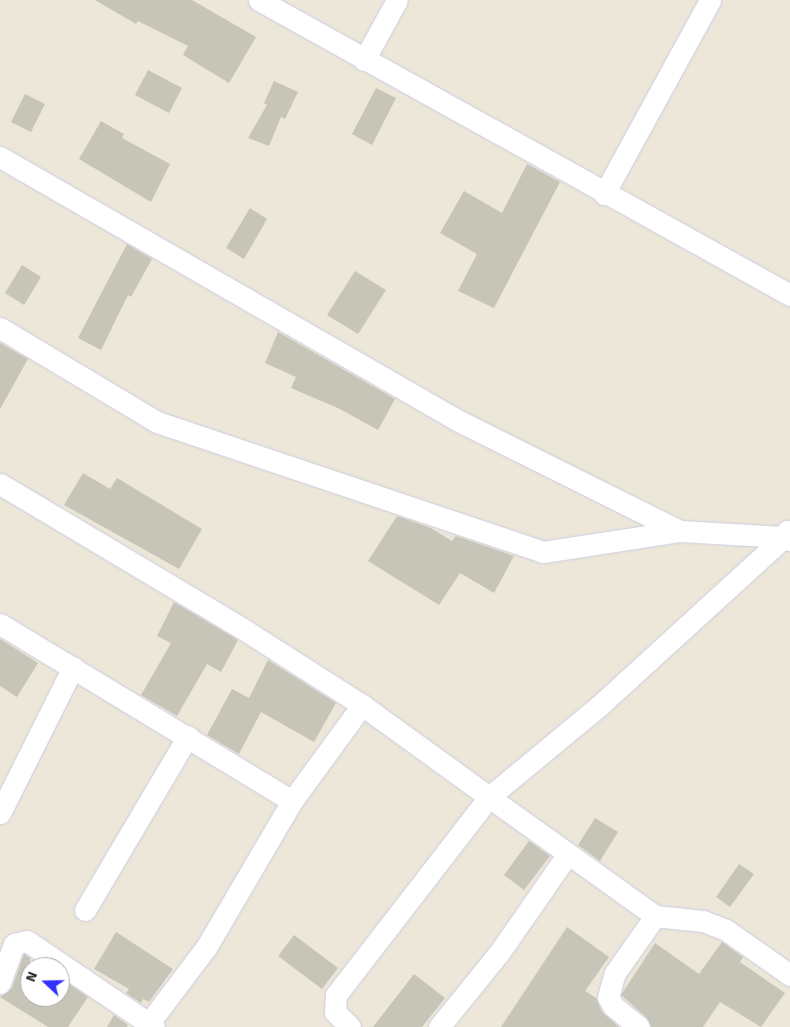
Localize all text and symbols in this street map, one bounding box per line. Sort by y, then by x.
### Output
north arrow [20,957,70,1007]
text: N [22,969,41,984]

